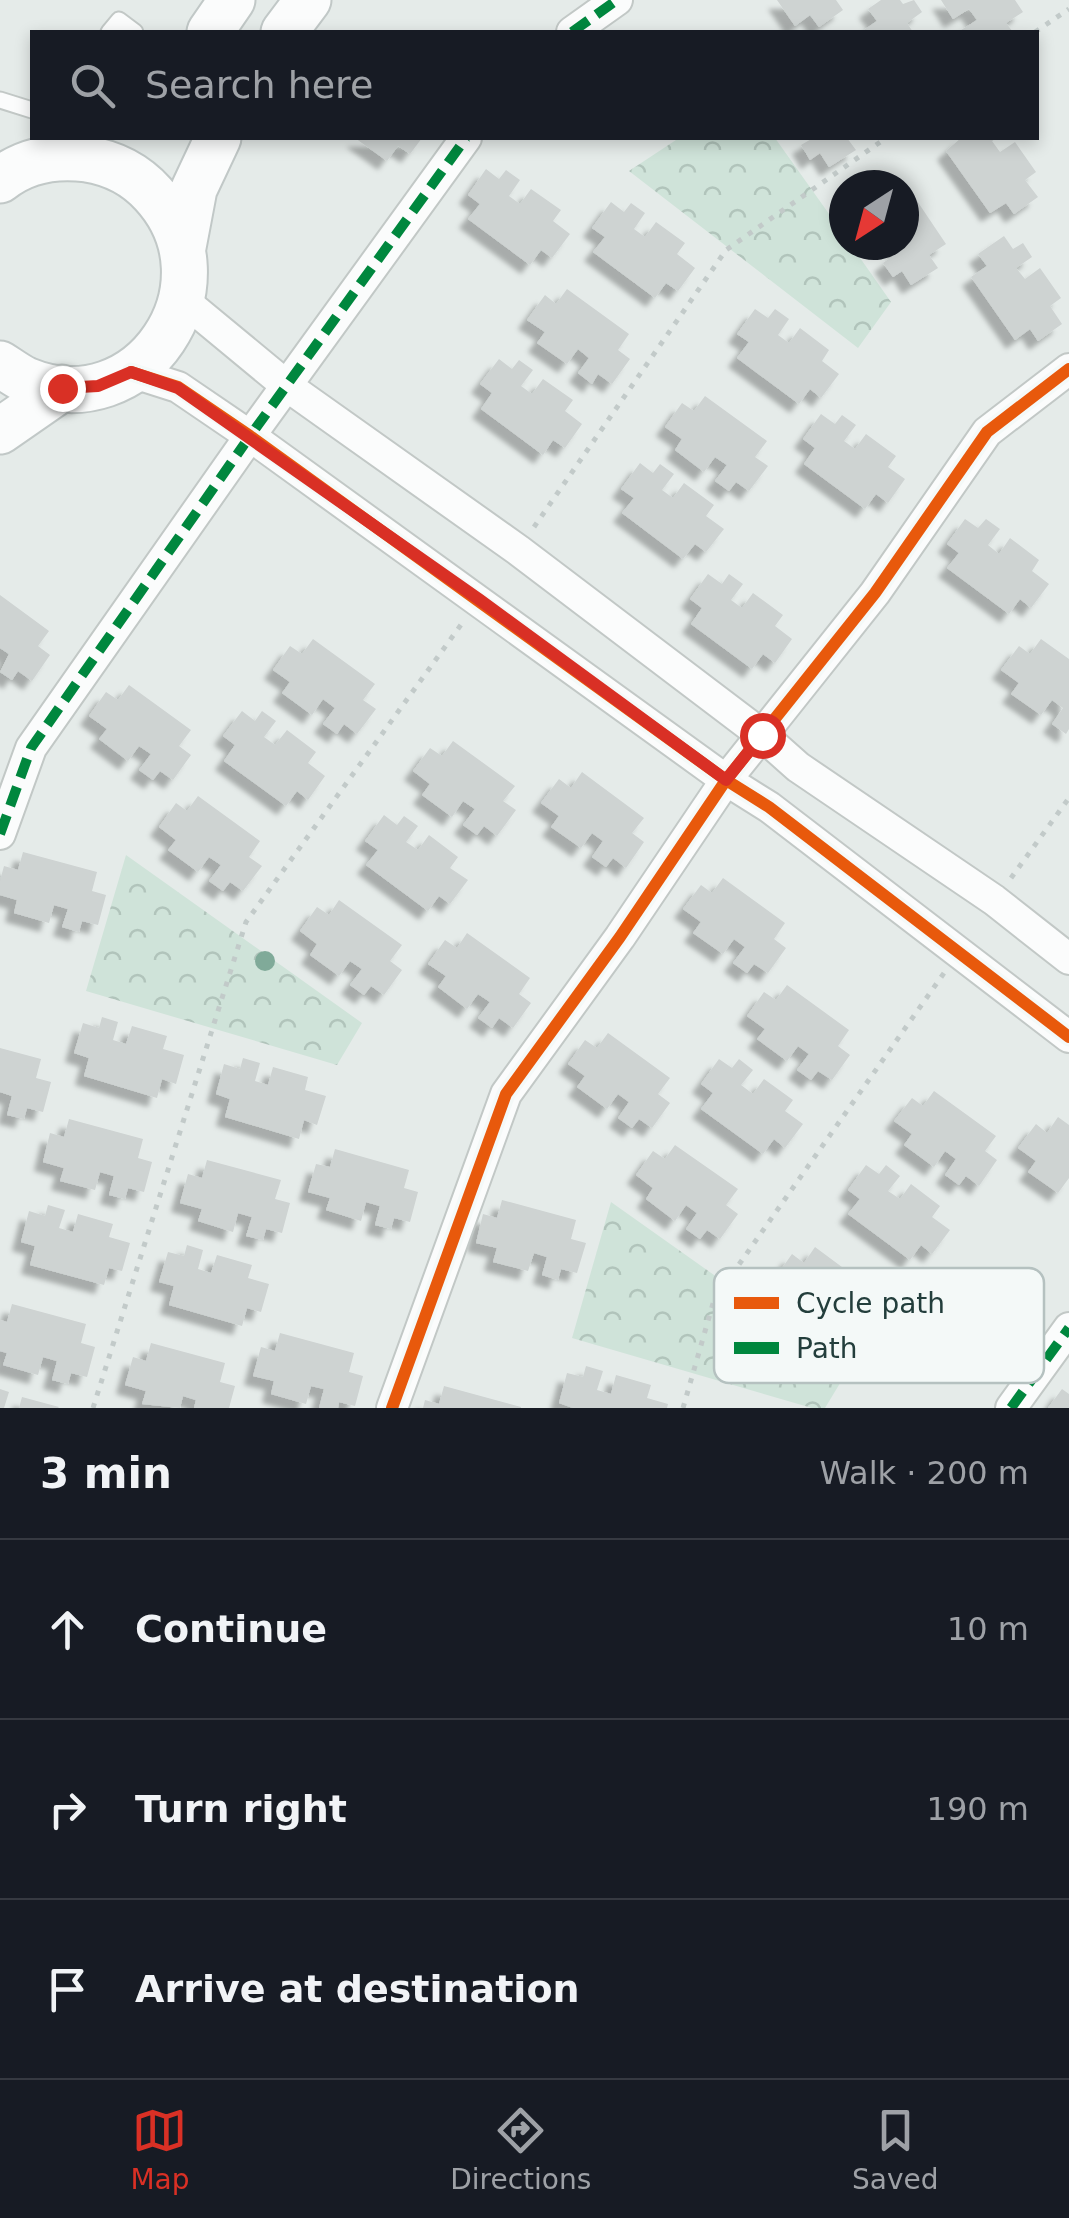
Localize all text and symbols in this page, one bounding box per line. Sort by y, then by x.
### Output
search box [30,30,1039,140]
icon: search [65,58,120,113]
text: Search here [145,63,373,107]
north arrow [829,170,919,260]
route end [40,366,86,412]
route start [740,713,786,759]
legend [714,1268,1044,1383]
text: Cycle path [796,1287,945,1320]
text: Path [796,1332,858,1365]
text: 3 min [40,1449,172,1498]
text: Walk · 200 m [819,1454,1029,1492]
icon: ahead [40,1602,95,1657]
text: Continue [135,1607,327,1651]
text: 10 m [947,1610,1029,1648]
icon: right [40,1782,95,1837]
text: Turn right [135,1787,347,1831]
text: 190 m [927,1790,1029,1828]
icon: arrive [40,1962,95,2017]
text: Arrive at destination [135,1967,580,2011]
tab: Map [130,2103,189,2196]
tab: Directions [450,2103,591,2196]
tab: Saved [852,2103,939,2196]

